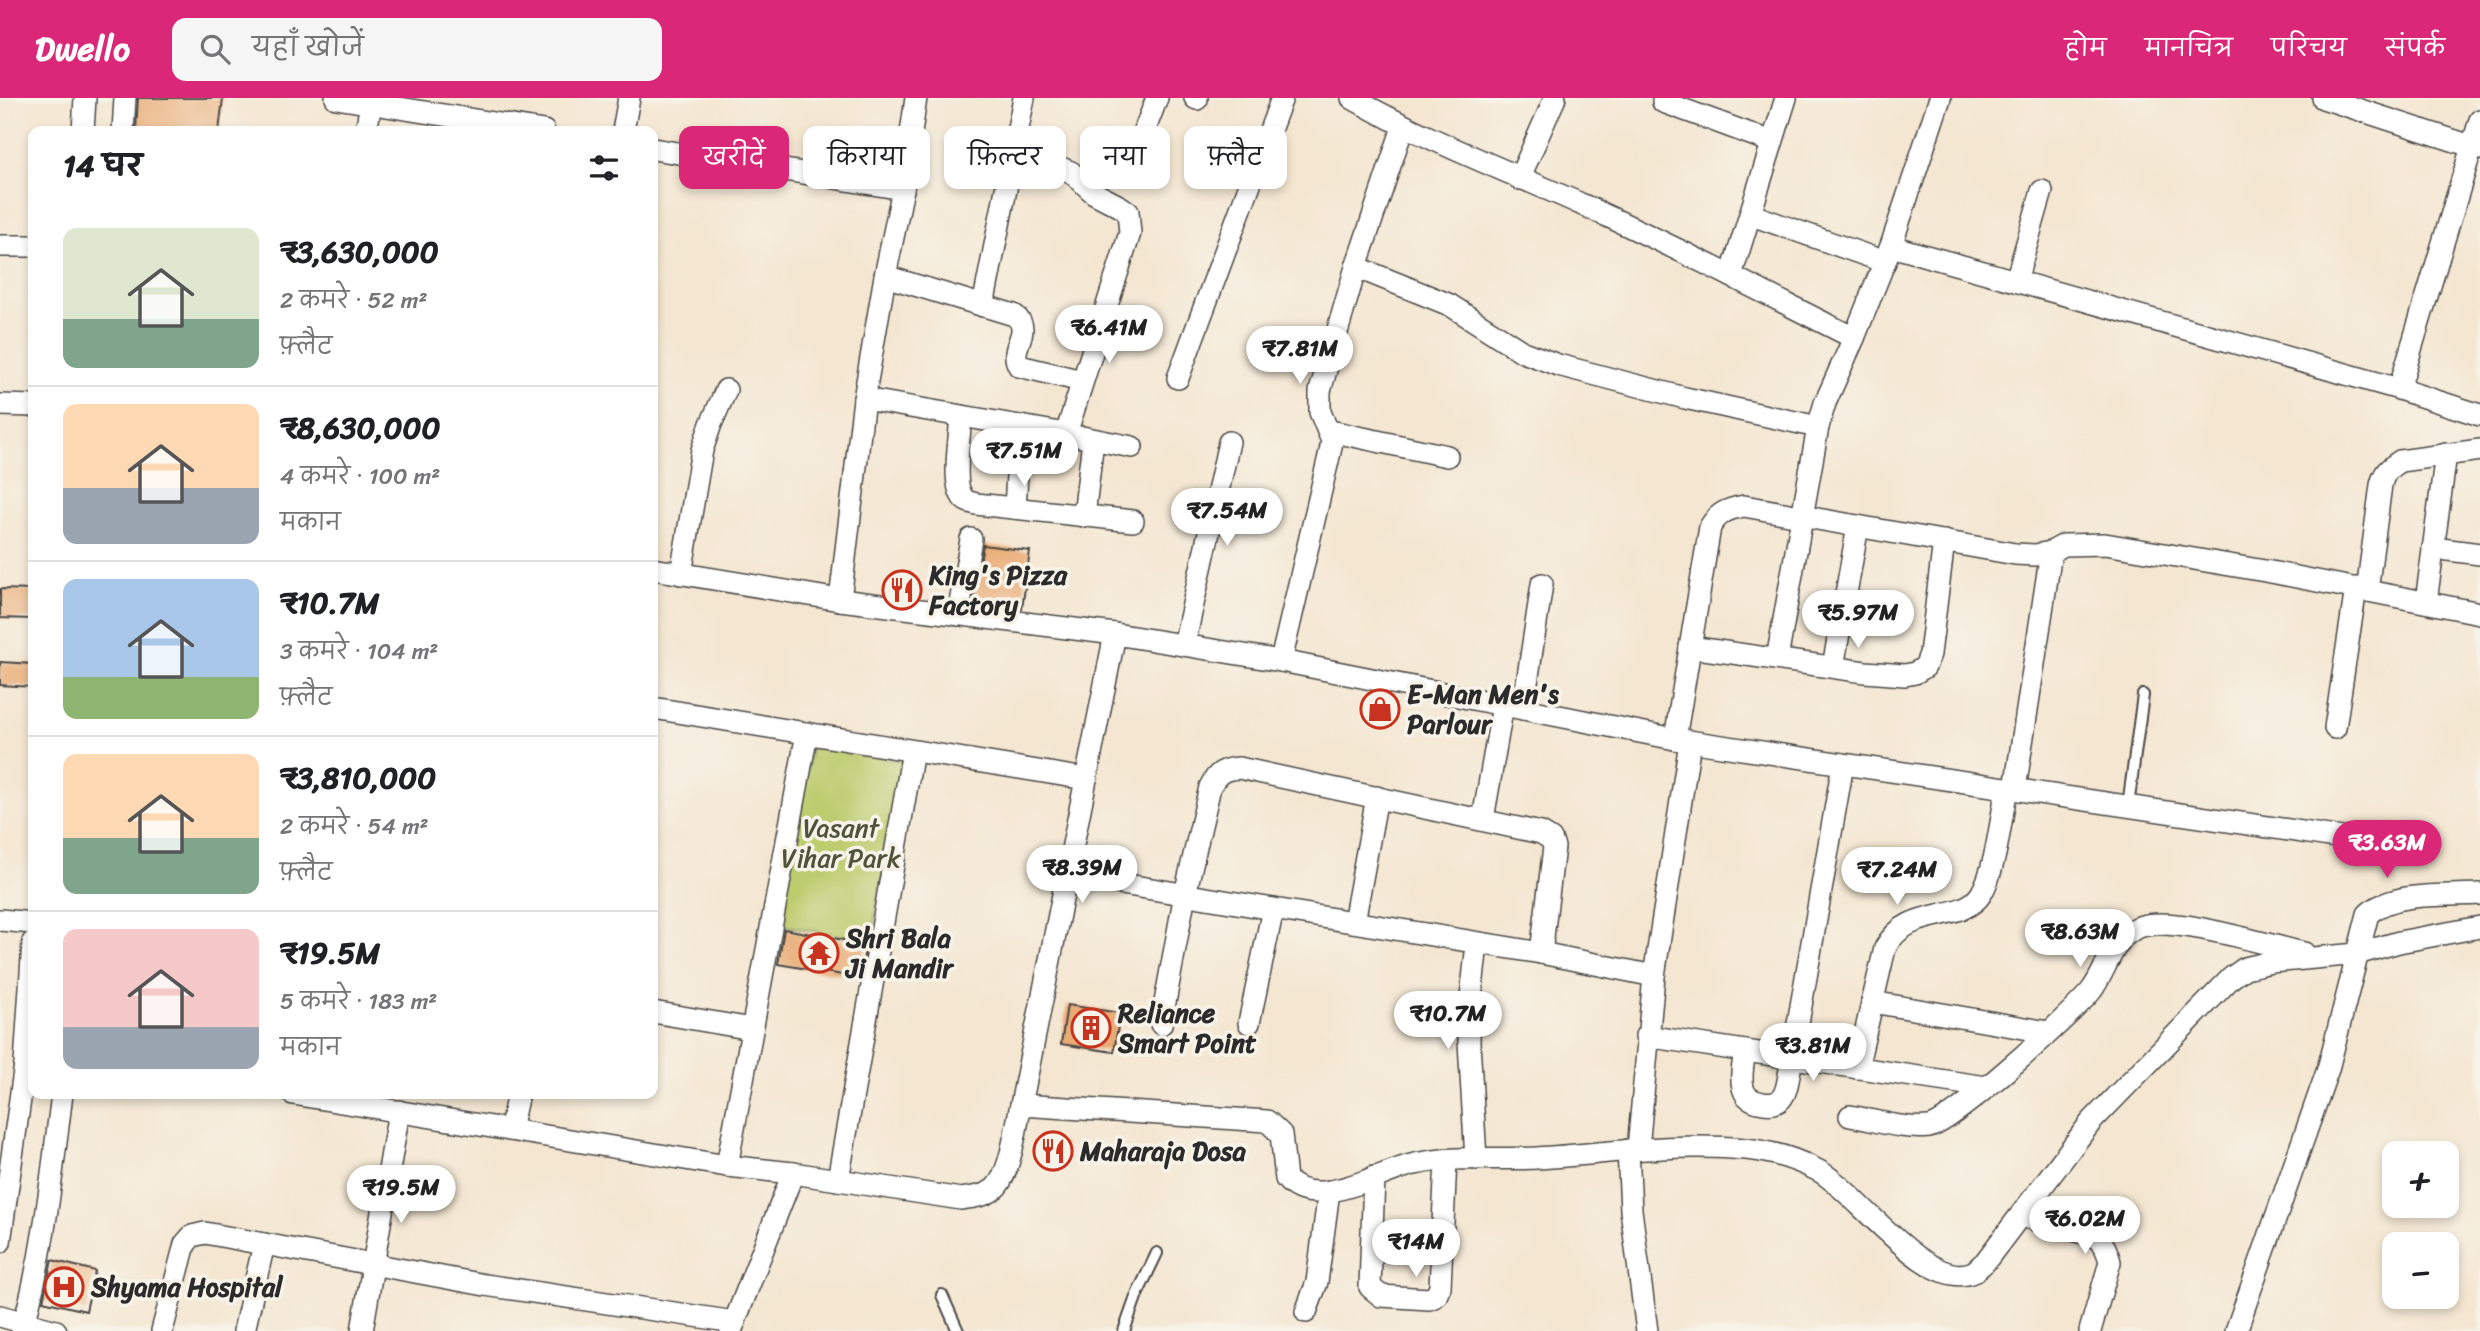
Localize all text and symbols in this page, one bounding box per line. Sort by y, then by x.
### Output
search box [172,18,662,81]
text: Dwello [35,20,130,78]
text: यहाँ खोजें [252,24,364,70]
text: होम [2064,27,2107,69]
text: मानचित्र [2145,27,2233,69]
text: परिचय [2271,27,2347,69]
text: संपर्क [2385,27,2445,69]
icon: search [196,30,234,68]
chip: खरीदें [679,126,789,189]
chip: किराया [803,126,930,189]
chip: फ़िल्टर [944,126,1066,189]
chip: नया [1080,126,1170,189]
chip: फ़्लैट [1184,126,1287,189]
text: 14 घर [63,139,142,193]
icon: filters [585,149,623,187]
text: ₹3,630,000 [280,225,439,279]
icon: home [119,256,203,340]
text: 2 कमरे · 52 m² [280,280,428,321]
pin: ₹6.41M [1052,306,1166,365]
text: ₹6.41M [1071,307,1147,348]
text: फ़्लैट [280,326,332,367]
pin: ₹7.81M [1243,327,1357,386]
text: ₹7.81M [1262,328,1338,369]
text: ₹8,630,000 [280,401,440,455]
pin: ₹7.51M [967,428,1081,488]
text: ₹7.51M [986,430,1062,471]
icon: home [119,432,203,516]
text: 4 कमरे · 100 m² [280,456,440,497]
pin: ₹7.54M [1170,489,1284,548]
text: ₹7.54M [1187,490,1267,531]
text: मकान [280,502,341,543]
place label: King's Pizza Factory [928,552,1068,628]
restaurant icon: King's Pizza Factory [881,569,923,611]
text: ₹10.7M [280,576,379,630]
pin: ₹5.97M [1801,590,1915,650]
text: ₹5.97M [1818,592,1898,633]
icon: home [119,607,203,691]
text: 3 कमरे · 104 m² [280,631,438,672]
place label: E-Man Men's Parlour [1407,671,1560,747]
text: फ़्लैट [280,677,332,718]
shop icon: E-Man Men's Parlour [1359,688,1401,730]
text: ₹3,810,000 [280,751,436,805]
icon: home [119,782,203,866]
park label: Vasant Vihar Park [781,805,901,881]
text: 2 कमरे · 54 m² [280,806,429,847]
pin: ₹3.63M [2330,820,2444,880]
text: ₹3.63M [2349,822,2425,863]
pin: ₹8.39M [1025,846,1139,905]
text: ₹8.39M [1042,847,1122,888]
pin: ₹7.24M [1840,848,1954,907]
text: ₹7.24M [1857,849,1937,890]
text: फ़्लैट [280,852,332,893]
pin: ₹8.63M [2023,910,2137,969]
text: ₹8.63M [2041,911,2119,952]
place label: Shri Bala Ji Mandir [844,915,955,991]
text: ₹19.5M [280,926,380,980]
temple icon: Shri Bala Ji Mandir [798,932,840,974]
icon: home [119,957,203,1041]
text: 5 कमरे · 183 m² [280,981,437,1022]
place label: Reliance Smart Point [1117,990,1257,1066]
pin: ₹10.7M [1391,992,1505,1051]
text: ₹10.7M [1410,993,1486,1034]
building icon: Reliance Smart Point [1070,1007,1112,1049]
pin: ₹3.81M [1756,1024,1870,1083]
text: ₹3.81M [1776,1025,1850,1066]
text: मकान [280,1027,341,1068]
place label: Maharaja Dosa [1079,1128,1247,1174]
restaurant icon: Maharaja Dosa [1032,1130,1074,1172]
map controls [2382,1141,2459,1309]
button: + [2382,1141,2459,1218]
pin: ₹19.5M [344,1166,458,1225]
text: ₹19.5M [363,1167,439,1208]
pin: ₹6.02M [2028,1196,2142,1256]
text: ₹6.02M [2045,1198,2125,1239]
pin: ₹14M [1375,1220,1457,1279]
text: ₹14M [1388,1221,1444,1262]
button: − [2382,1232,2459,1309]
place label: Shyama Hospital [90,1264,284,1310]
hospital icon: Shyama Hospital [43,1266,85,1308]

